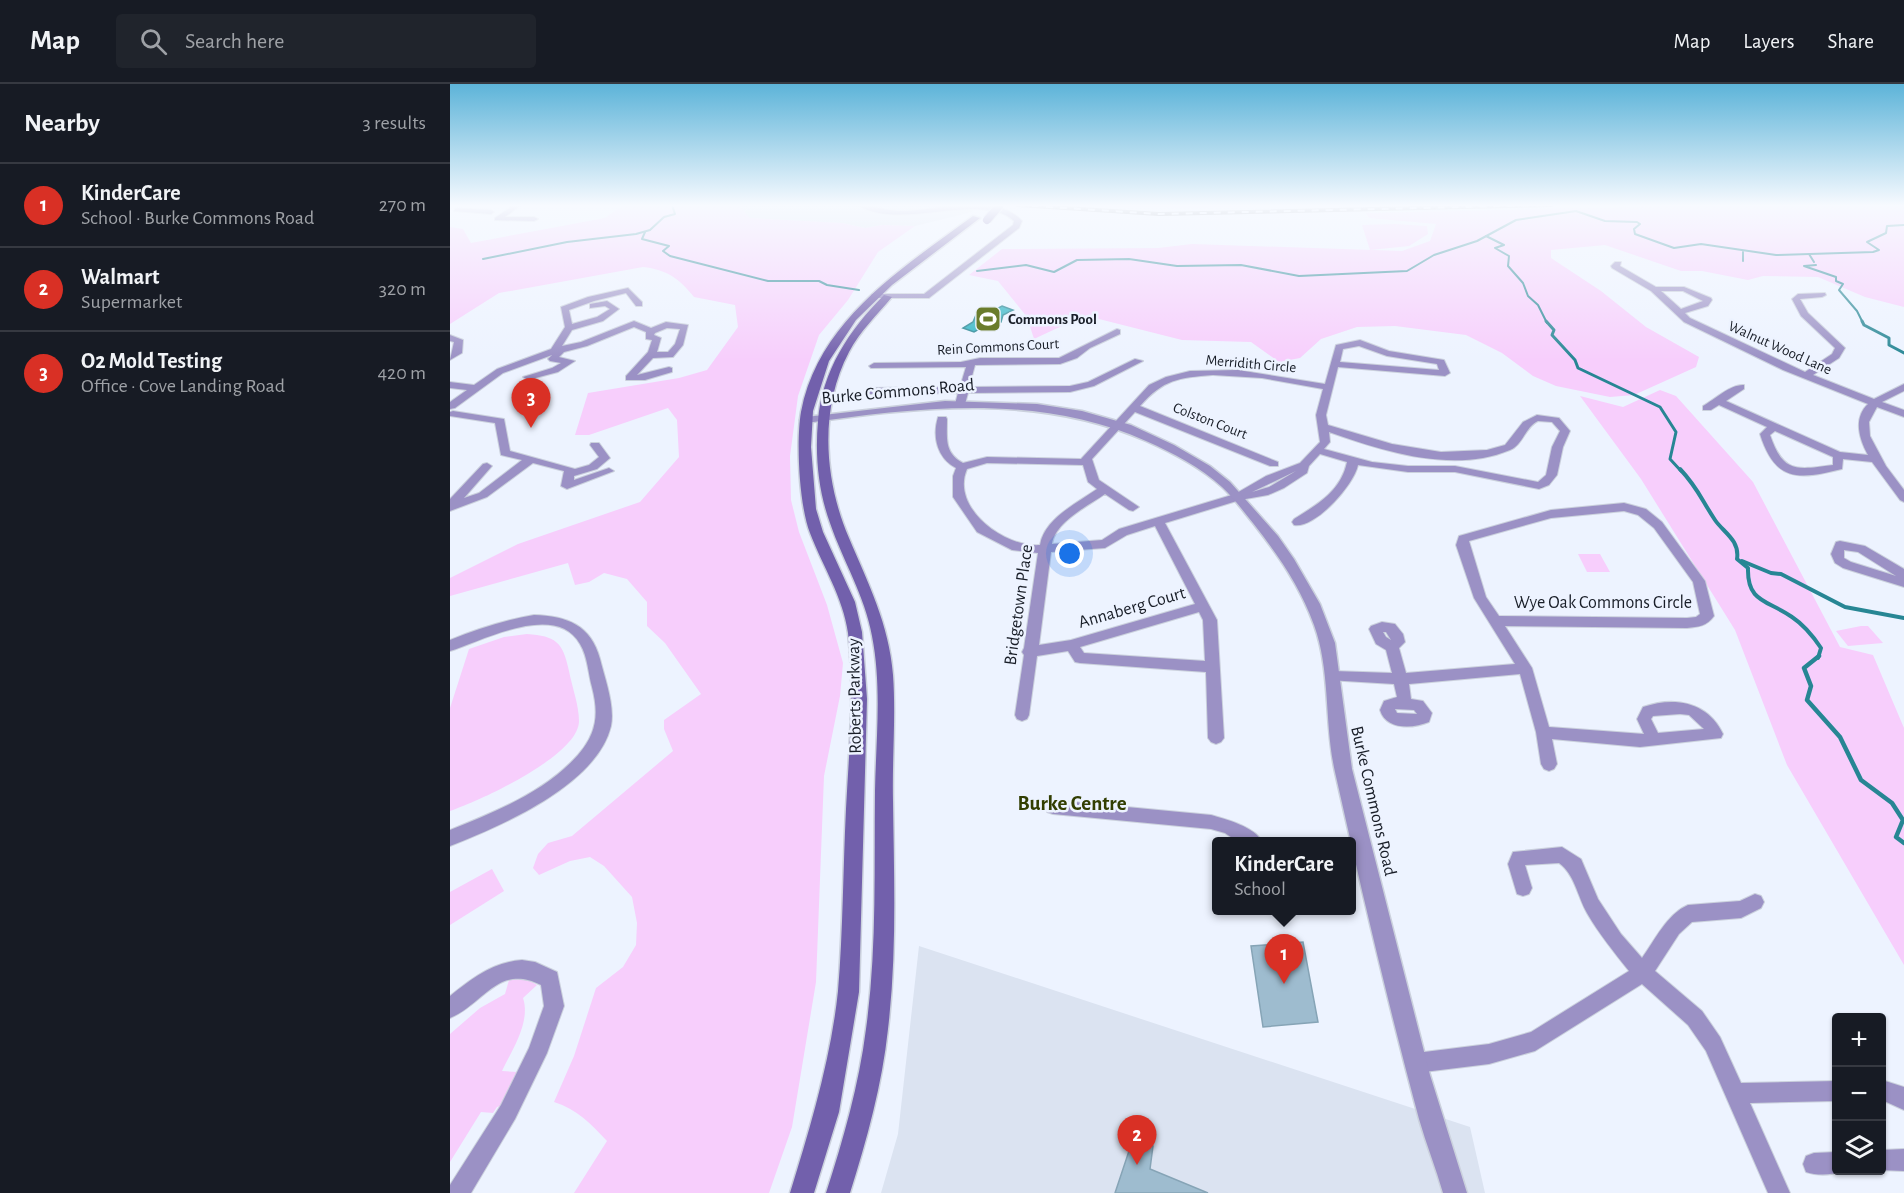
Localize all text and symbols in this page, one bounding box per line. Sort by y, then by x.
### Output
search box [116,14,536,68]
icon: search [137,25,170,58]
text: Map [30,27,80,55]
text: Search here [185,30,284,52]
text: Map [1674,31,1710,52]
text: Layers [1743,31,1794,52]
text: Share [1827,31,1874,52]
text: Nearby [24,110,100,136]
text: 3 results [362,113,426,133]
text: KinderCare [81,182,181,204]
text: 1 [40,195,47,215]
text: 270 m [379,195,426,215]
text: School · Burke Commons Road [81,208,314,228]
text: Walmart [81,266,159,288]
text: 2 [39,279,48,299]
text: 320 m [379,279,426,299]
text: Supermarket [81,292,182,312]
sports icon: Commons Pool [973,304,1003,334]
place label: Commons Pool [1008,312,1097,327]
street label: Walnut Wood Lane [1726,319,1834,378]
street label: Rein Commons Court [937,336,1060,358]
text: O2 Mold Testing [81,350,222,372]
street label: Merridith Circle [1205,353,1297,375]
text: 3 [39,363,48,383]
text: 420 m [377,363,426,383]
text: Office · Cove Landing Road [81,376,285,396]
street label: Burke Commons Road [821,376,975,408]
pin: 3 [512,378,550,428]
street label: Colston Court [1171,400,1249,442]
your location [1055,539,1084,568]
street label: Bridgetown Place [1002,543,1036,667]
street label: Annaberg Court [1076,584,1188,632]
street label: Wye Oak Commons Circle [1514,594,1692,612]
street label: Roberts Parkway [845,638,865,754]
street label: Burke Commons Road [1347,724,1399,878]
district label: Burke Centre [1017,793,1127,814]
popup [1212,837,1356,915]
text: KinderCare [1234,853,1334,875]
text: School [1234,879,1286,899]
pin: 1 [1264,934,1304,984]
map controls [1832,1013,1886,1175]
button: + [1832,1013,1886,1067]
button: − [1832,1067,1886,1121]
pin: 2 [1118,1116,1156,1165]
button: layers [1832,1121,1886,1175]

